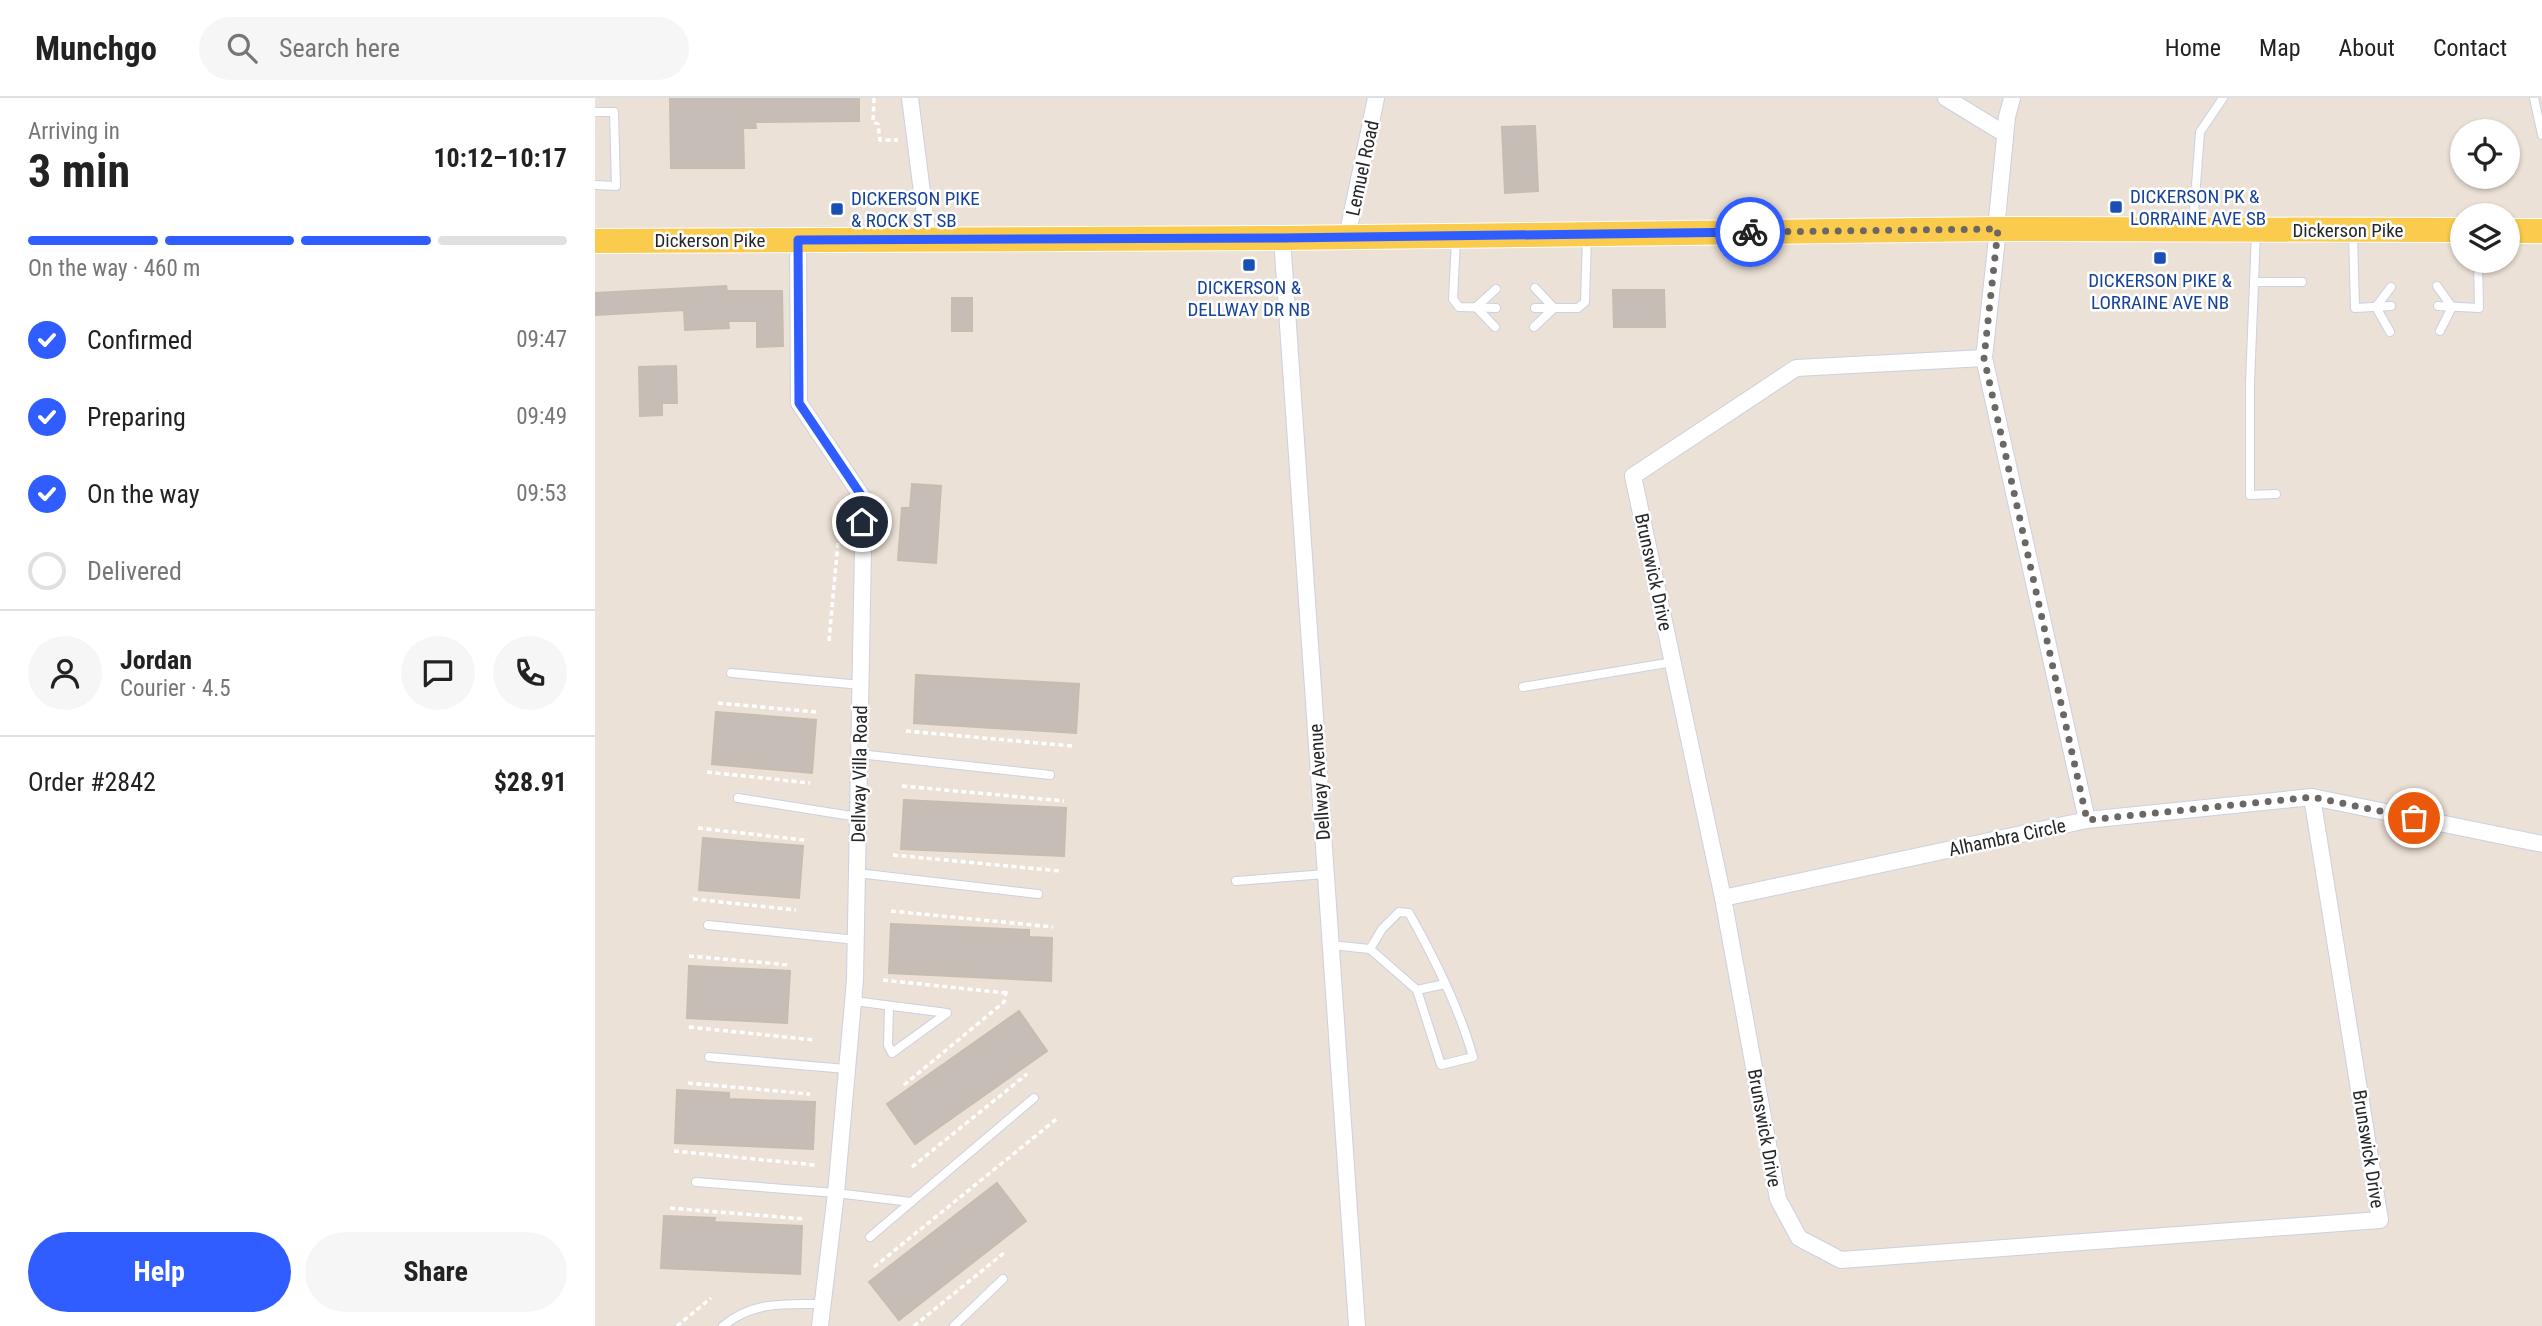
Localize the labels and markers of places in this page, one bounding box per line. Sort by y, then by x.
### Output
place label: DICKERSON PK & LORRAINE AVE SB [2130,185,2266,230]
place label: DICKERSON PIKE & ROCK ST SB [851,187,980,232]
marker: DICKERSON PK & LORRAINE AVE SB [2108,199,2124,215]
marker: DICKERSON PIKE & ROCK ST SB [829,201,845,217]
marker: DICKERSON PIKE & LORRAINE AVE NB [2152,250,2168,266]
marker: DICKERSON & DELLWAY DR NB [1241,257,1257,273]
place label: DICKERSON PIKE & LORRAINE AVE NB [2088,269,2232,314]
place label: DICKERSON & DELLWAY DR NB [1188,276,1310,321]
pin [832,492,892,552]
pin [2384,788,2444,848]

